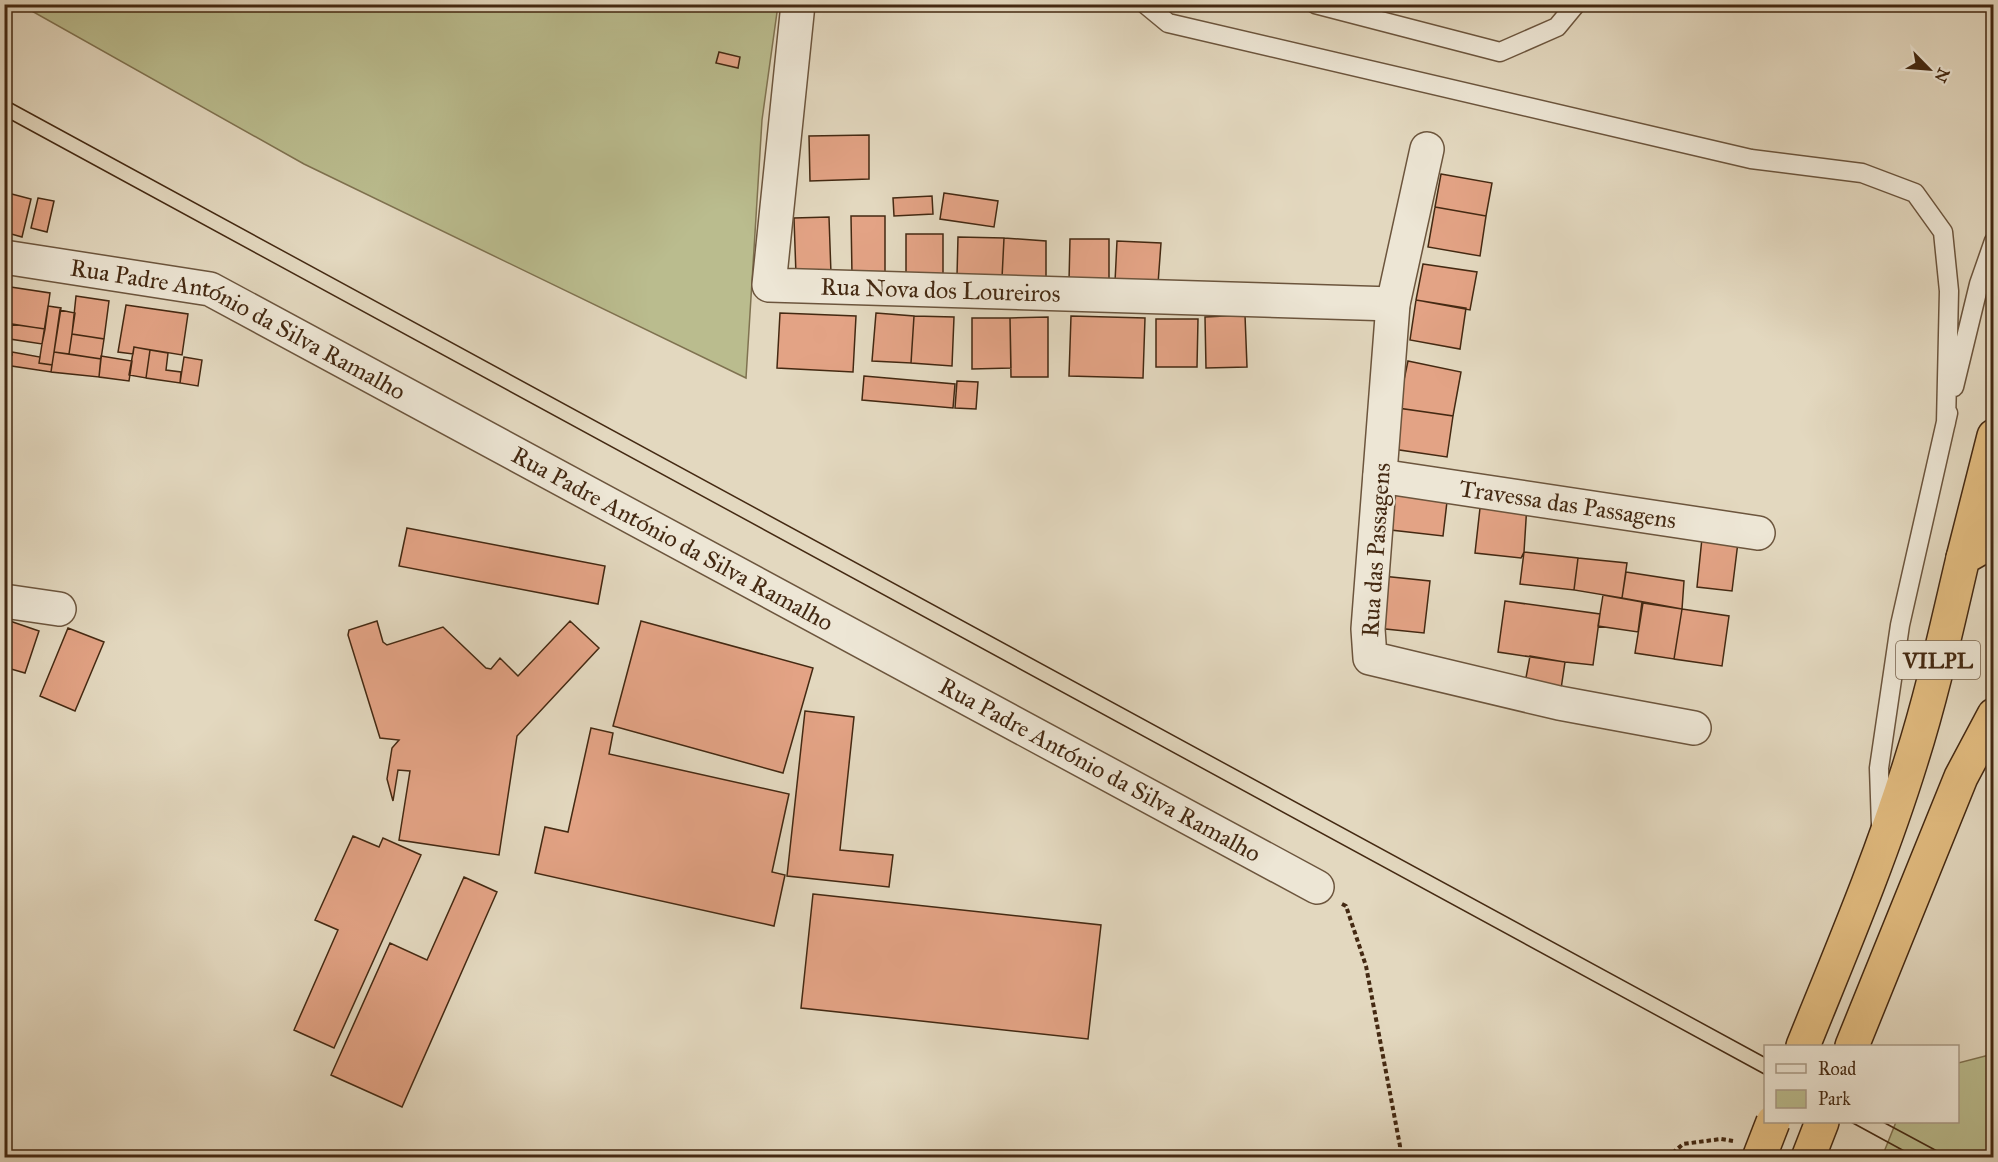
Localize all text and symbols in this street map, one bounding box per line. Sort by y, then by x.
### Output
north arrow [1899,39,1959,99]
text: N [1930,65,1954,86]
street label: Rua Padre António da Silva Ramalho [68,253,411,407]
street label: Rua Nova dos Loureiros [820,272,1061,309]
street label: Rua Padre António da Silva Ramalho [506,440,838,638]
street label: Rua das Passagens [1355,462,1397,638]
street label: Travessa das Passagens [1457,473,1678,535]
road number: VILPL [1896,641,1980,679]
street label: Rua Padre António da Silva Ramalho [934,671,1266,869]
legend [1764,1045,1959,1123]
text: Road [1818,1058,1856,1080]
text: Park [1818,1088,1851,1110]

